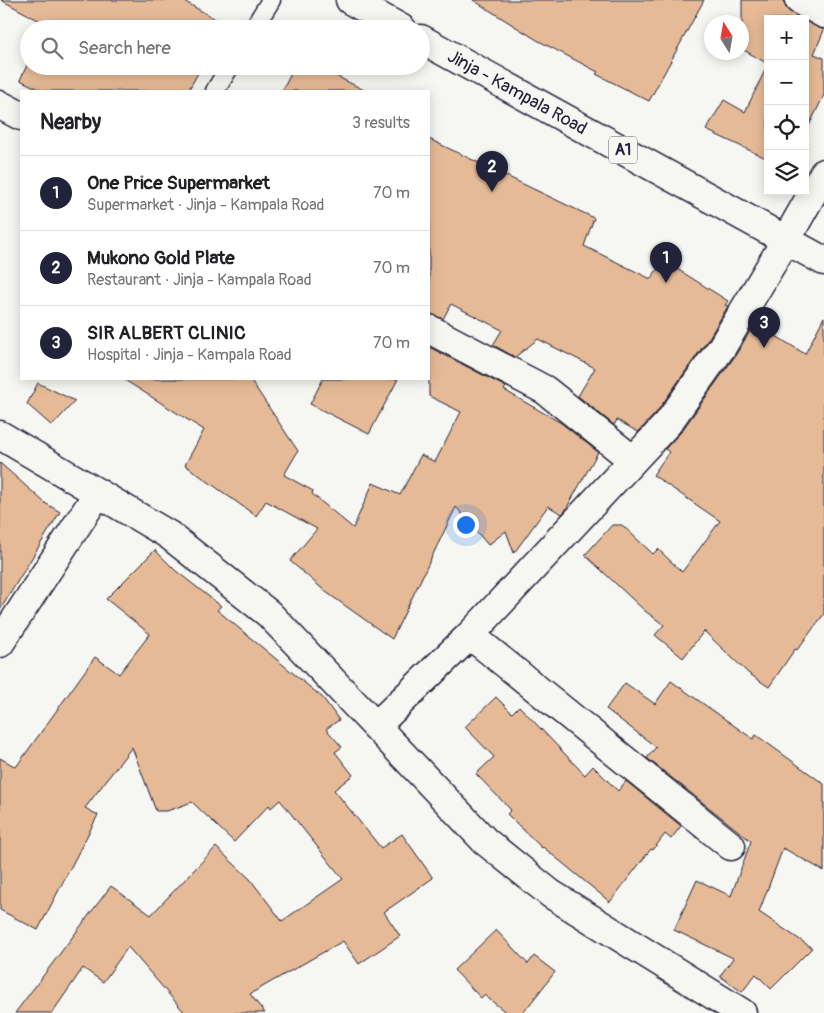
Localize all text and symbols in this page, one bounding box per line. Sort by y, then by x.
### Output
north arrow [704,15,749,60]
map controls [764,15,809,195]
button: + [764,15,809,60]
search box [20,20,430,75]
icon: search [38,34,66,62]
text: Search here [78,36,171,60]
street label: Jinja - Kampala Road [444,44,591,140]
button: − [764,60,809,105]
button: locate [764,105,809,150]
text: Nearby [40,109,101,136]
text: 3 results [352,113,410,133]
road number: A1 [609,136,637,164]
button: layers [764,150,809,195]
pin: 2 [476,151,508,192]
text: One Price Supermarket [87,171,270,195]
text: 1 [53,183,59,203]
text: 70 m [373,183,410,203]
text: Supermarket · Jinja - Kampala Road [87,195,324,215]
pin: 1 [650,242,682,283]
text: Mukono Gold Plate [87,246,235,270]
text: 2 [52,258,60,278]
text: 70 m [373,258,410,278]
text: Restaurant · Jinja - Kampala Road [87,270,311,290]
pin: 3 [748,307,780,348]
text: SIR ALBERT CLINIC [87,321,246,345]
text: 3 [52,333,60,353]
text: 70 m [373,333,410,353]
text: Hospital · Jinja - Kampala Road [87,345,292,365]
your location [453,512,479,538]

